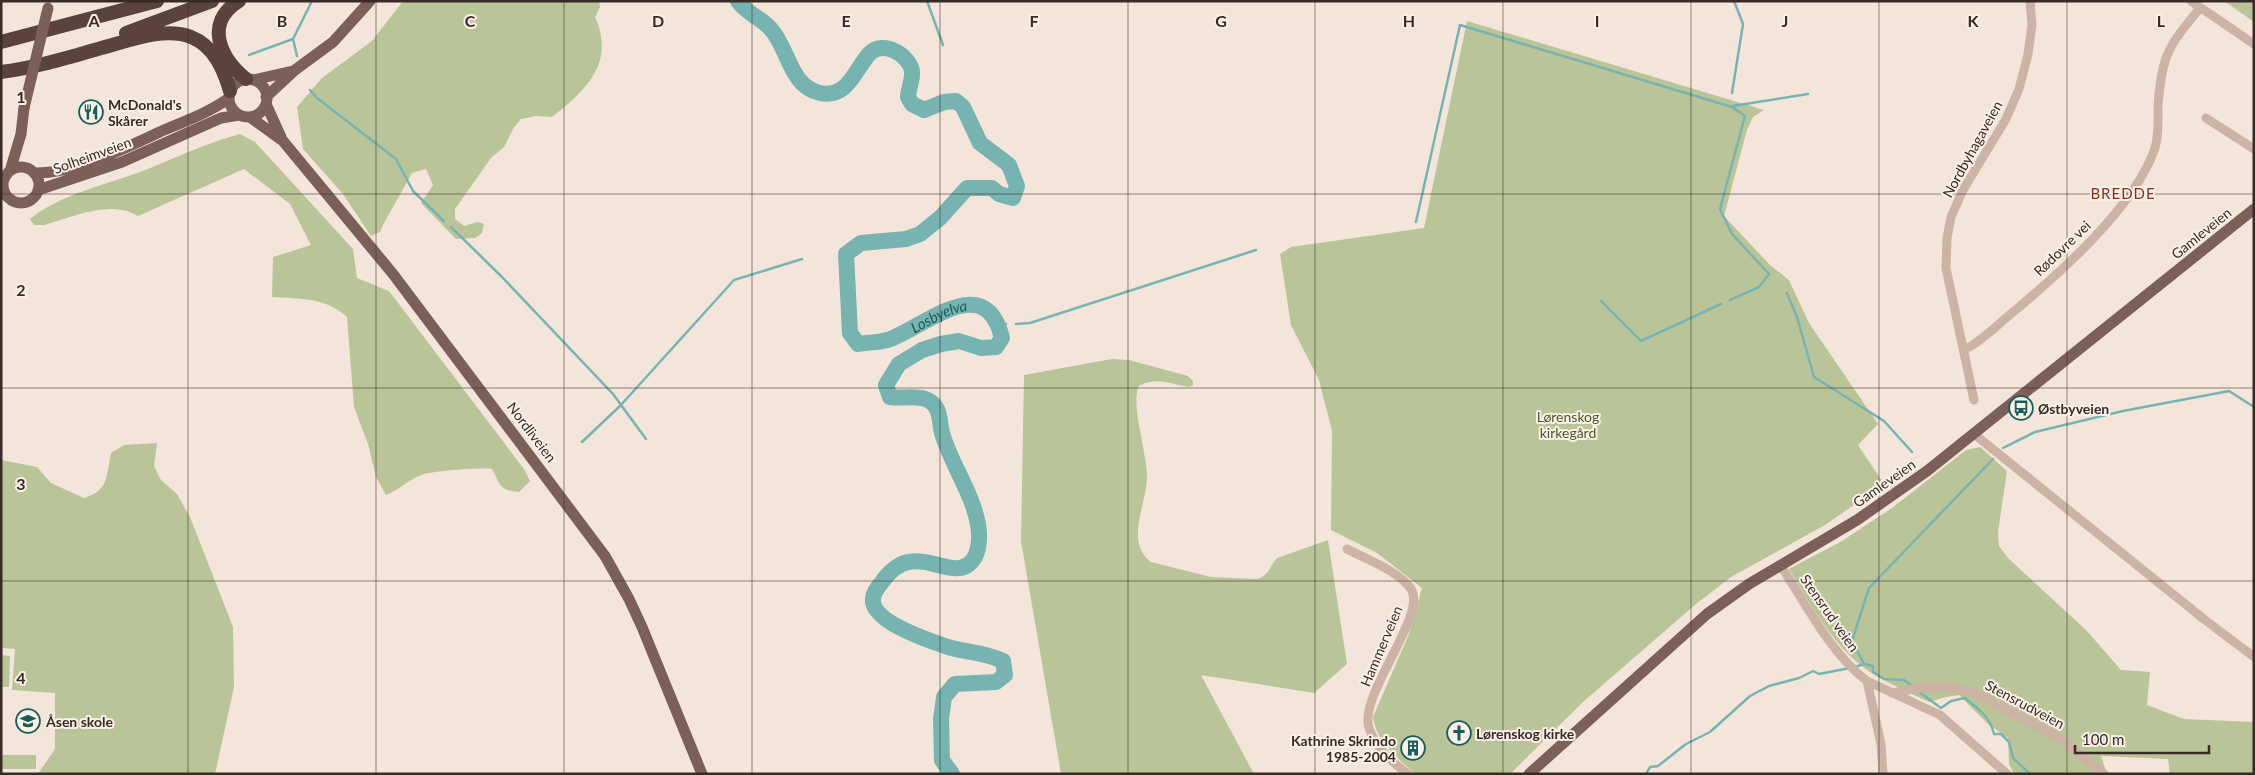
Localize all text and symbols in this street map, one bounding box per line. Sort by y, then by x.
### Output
text: A [87,11,100,30]
text: B [277,11,287,30]
text: C [465,11,476,30]
text: D [652,11,664,30]
text: E [841,11,851,30]
text: F [1029,11,1039,30]
text: G [1215,11,1227,30]
text: H [1403,11,1415,30]
text: I [1595,11,1599,30]
text: J [1782,11,1788,30]
text: K [1968,11,1980,30]
text: L [2157,11,2166,30]
text: 1 [16,87,26,106]
place label: McDonald's Skårer [108,96,182,129]
street label: Nordbyhagaveien [1938,98,2006,200]
restaurant icon: McDonald's Skårer [78,99,104,125]
street label: Solheimveien [51,133,133,177]
district label: BREDDE [2090,184,2156,202]
street label: Gamleveien [2168,204,2234,262]
street label: Rødovre vei [2030,217,2094,279]
text: 2 [16,280,26,299]
water label: Losbyelva [907,296,969,336]
bus stop icon: Østbyveien [2008,395,2034,421]
street label: Nordliveien [504,399,560,465]
place label: Østbyveien [2038,400,2109,417]
park label: Lørenskog kirkegård [1537,408,1599,441]
street label: Gamleveien [1850,455,1918,511]
text: 3 [16,474,26,493]
street label: Stensrud veien [1797,571,1863,655]
street label: Hammerveien [1356,603,1406,689]
text: 4 [16,668,26,687]
street label: Stensrudveien [1982,676,2068,732]
school or university icon: Åsen skole [15,708,41,734]
place label: Åsen skole [45,713,113,730]
church icon: Lørenskog kirke [1446,720,1472,746]
scale bar [2075,722,2209,754]
place label: Lørenskog kirke [1476,725,1575,742]
text: 100 m [2082,730,2124,748]
place label: Kathrine Skrindo 1985-2004 [1291,732,1396,765]
building icon: Kathrine Skrindo 1985-2004 [1400,735,1426,761]

